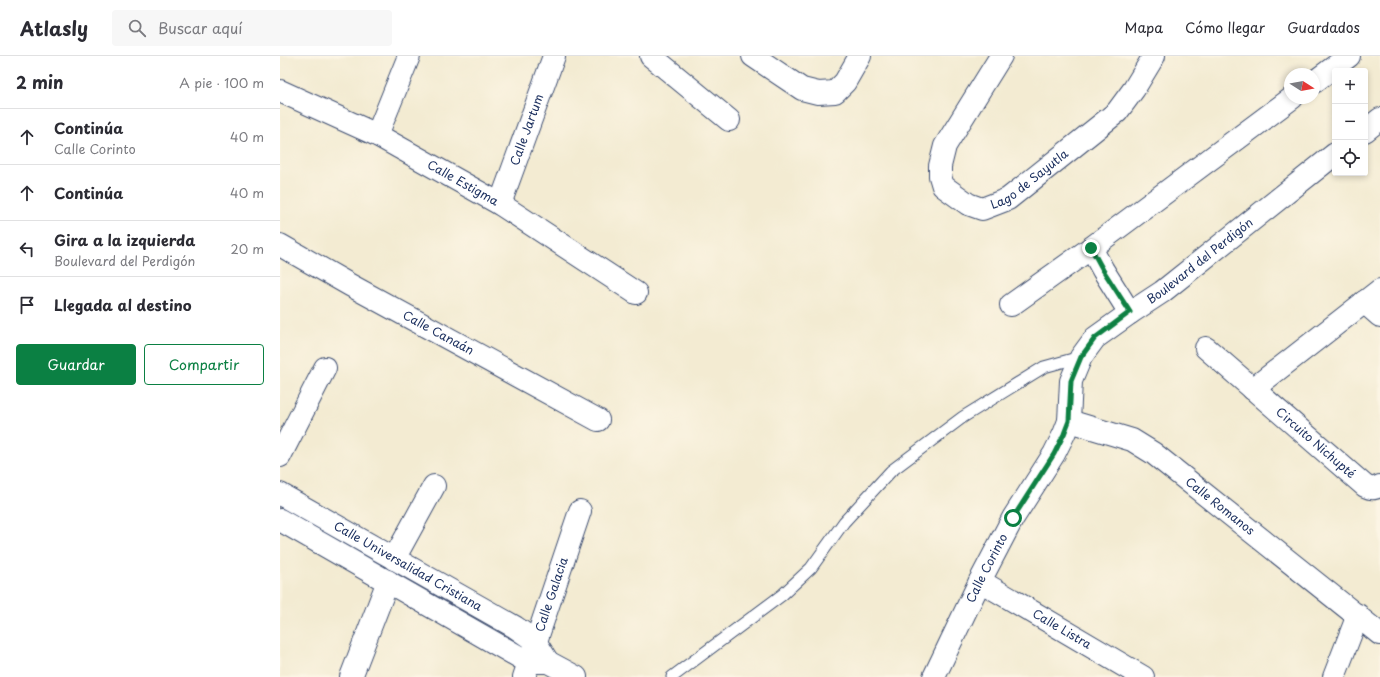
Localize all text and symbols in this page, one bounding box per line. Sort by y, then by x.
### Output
search box [112,10,392,46]
text: Atlasly [20,14,88,42]
text: Buscar aquí [158,16,242,39]
icon: search [126,17,148,39]
text: Mapa [1125,17,1163,38]
text: Cómo llegar [1185,17,1265,38]
text: Guardados [1287,17,1360,38]
north arrow [1284,68,1320,104]
map controls [1332,68,1368,176]
button: + [1332,68,1368,104]
text: 2 min [16,69,63,95]
text: A pie · 100 m [179,73,264,92]
street label: Calle Jartum [505,91,547,168]
button: − [1332,104,1368,140]
text: Continúa [54,116,123,139]
icon: ahead [16,126,38,148]
text: 40 m [230,127,264,146]
text: Calle Corinto [54,139,136,158]
button: locate [1332,140,1368,176]
street label: Lago de Sayutla [987,144,1072,213]
street label: Calle Estigma [424,155,503,210]
text: Continúa [54,181,123,204]
icon: ahead [16,182,38,204]
text: 40 m [230,183,264,202]
street label: Boulevard del Perdigón [1143,213,1256,308]
text: Gira a la izquierda [54,228,195,251]
icon: left [16,238,38,260]
text: 20 m [230,239,264,258]
route end [1082,239,1100,257]
text: Boulevard del Perdigón [54,251,195,270]
text: Llegada al destino [54,293,192,316]
icon: arrive [16,294,38,316]
street label: Calle Canaán [400,305,477,359]
button: Guardar [16,344,136,385]
button: Compartir [144,344,264,385]
street label: Circuito Nichupté [1272,403,1360,482]
street label: Calle Romanos [1182,472,1259,539]
route start [1004,509,1022,527]
street label: Calle Universalidad Cristiana [331,516,486,615]
street label: Calle Corinto [961,530,1012,605]
street label: Calle Galacia [530,554,572,634]
street label: Calle Listra [1029,604,1096,653]

